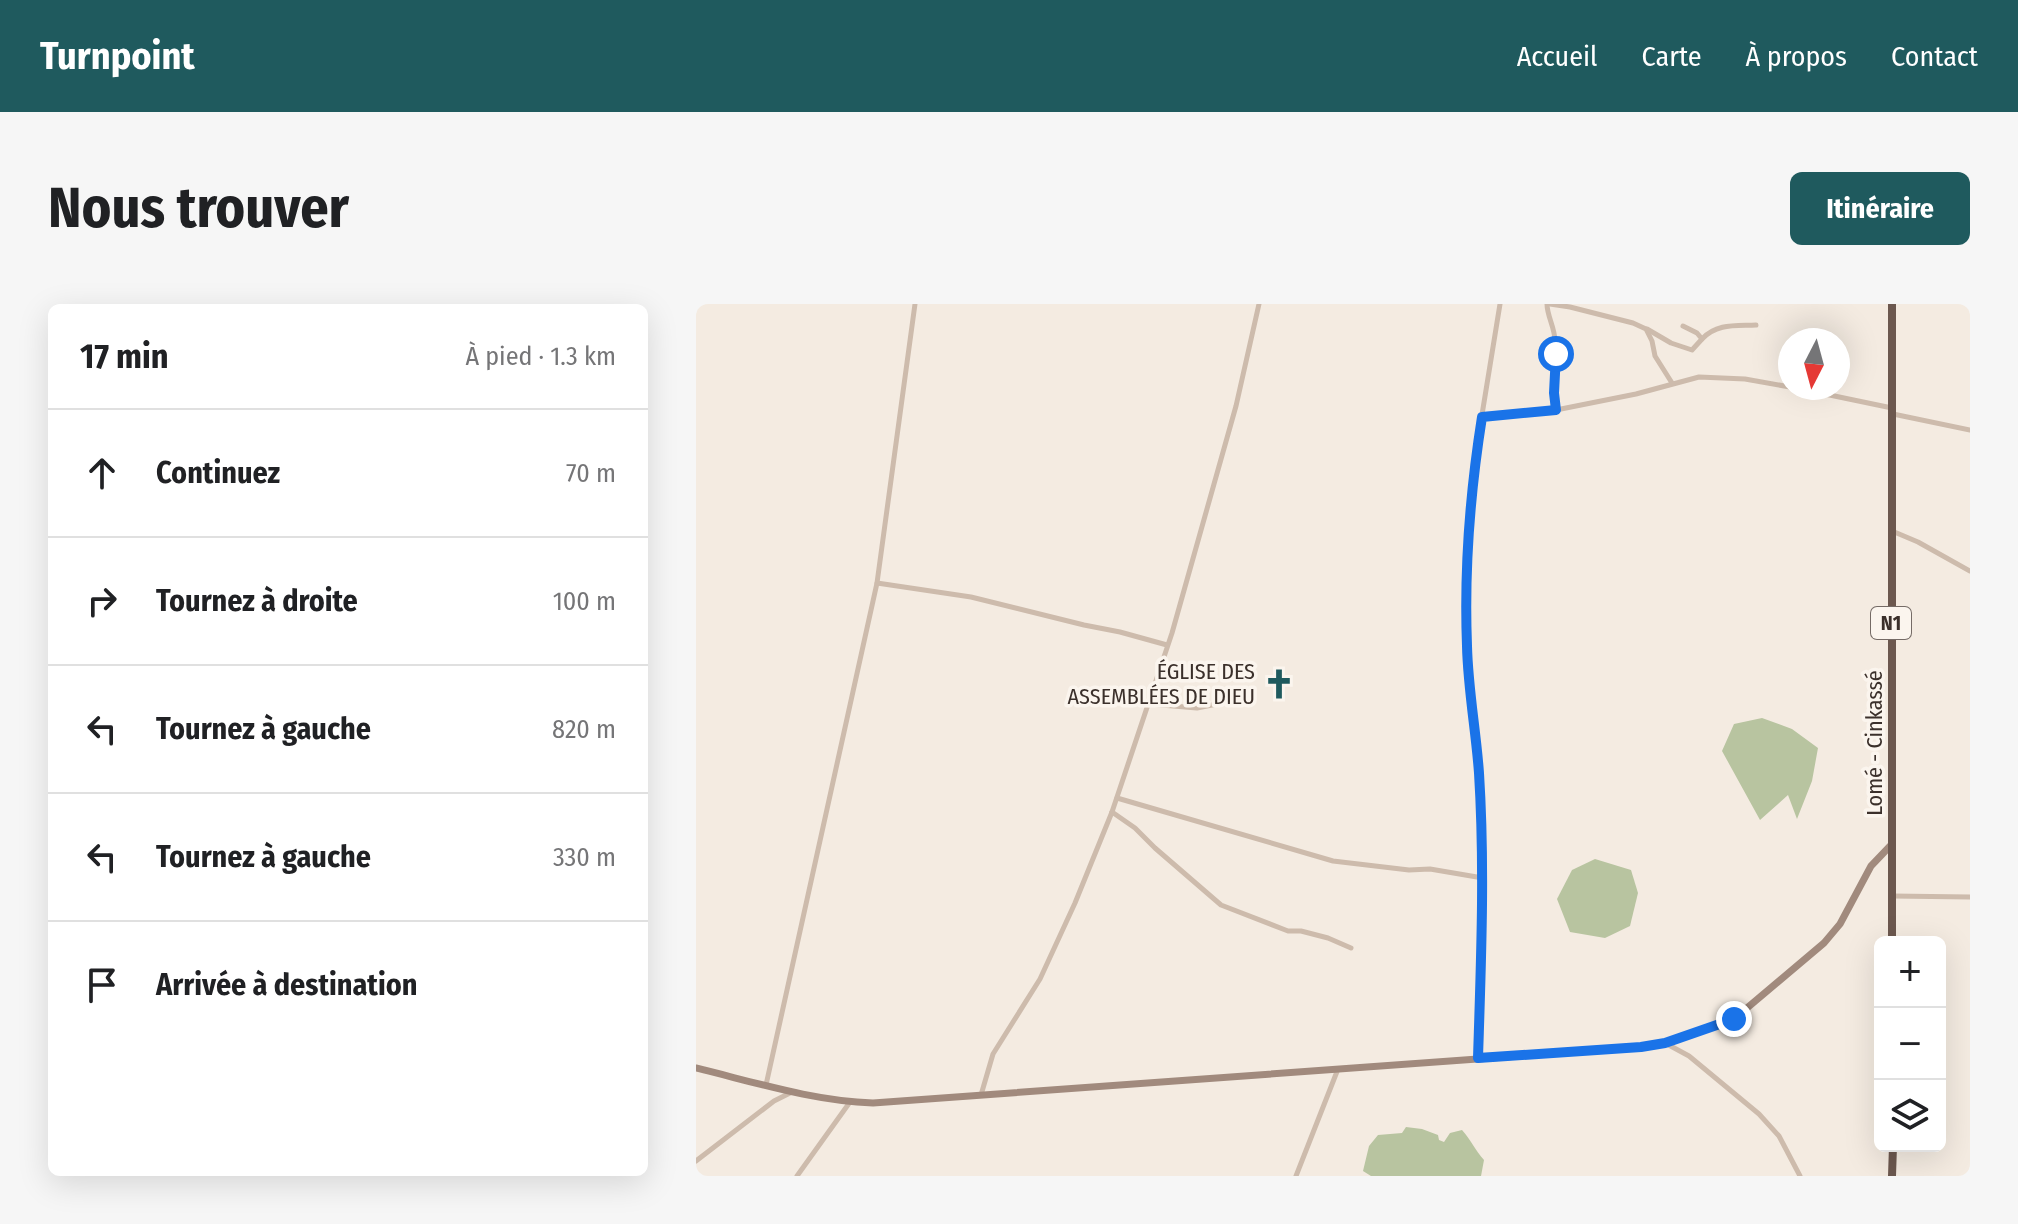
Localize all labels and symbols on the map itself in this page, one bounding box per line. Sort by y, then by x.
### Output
north arrow [1778,328,1850,400]
route start [1538,336,1574,372]
road number: N1 [1871,607,1911,639]
place label: ÉGLISE DES ASSEMBLÉES DE DIEU [1068,658,1255,710]
church icon: ÉGLISE DES ASSEMBLÉES DE DIEU [1262,667,1296,701]
street label: Lomé - Cinkassé [1861,670,1888,816]
route end [1716,1001,1752,1037]

